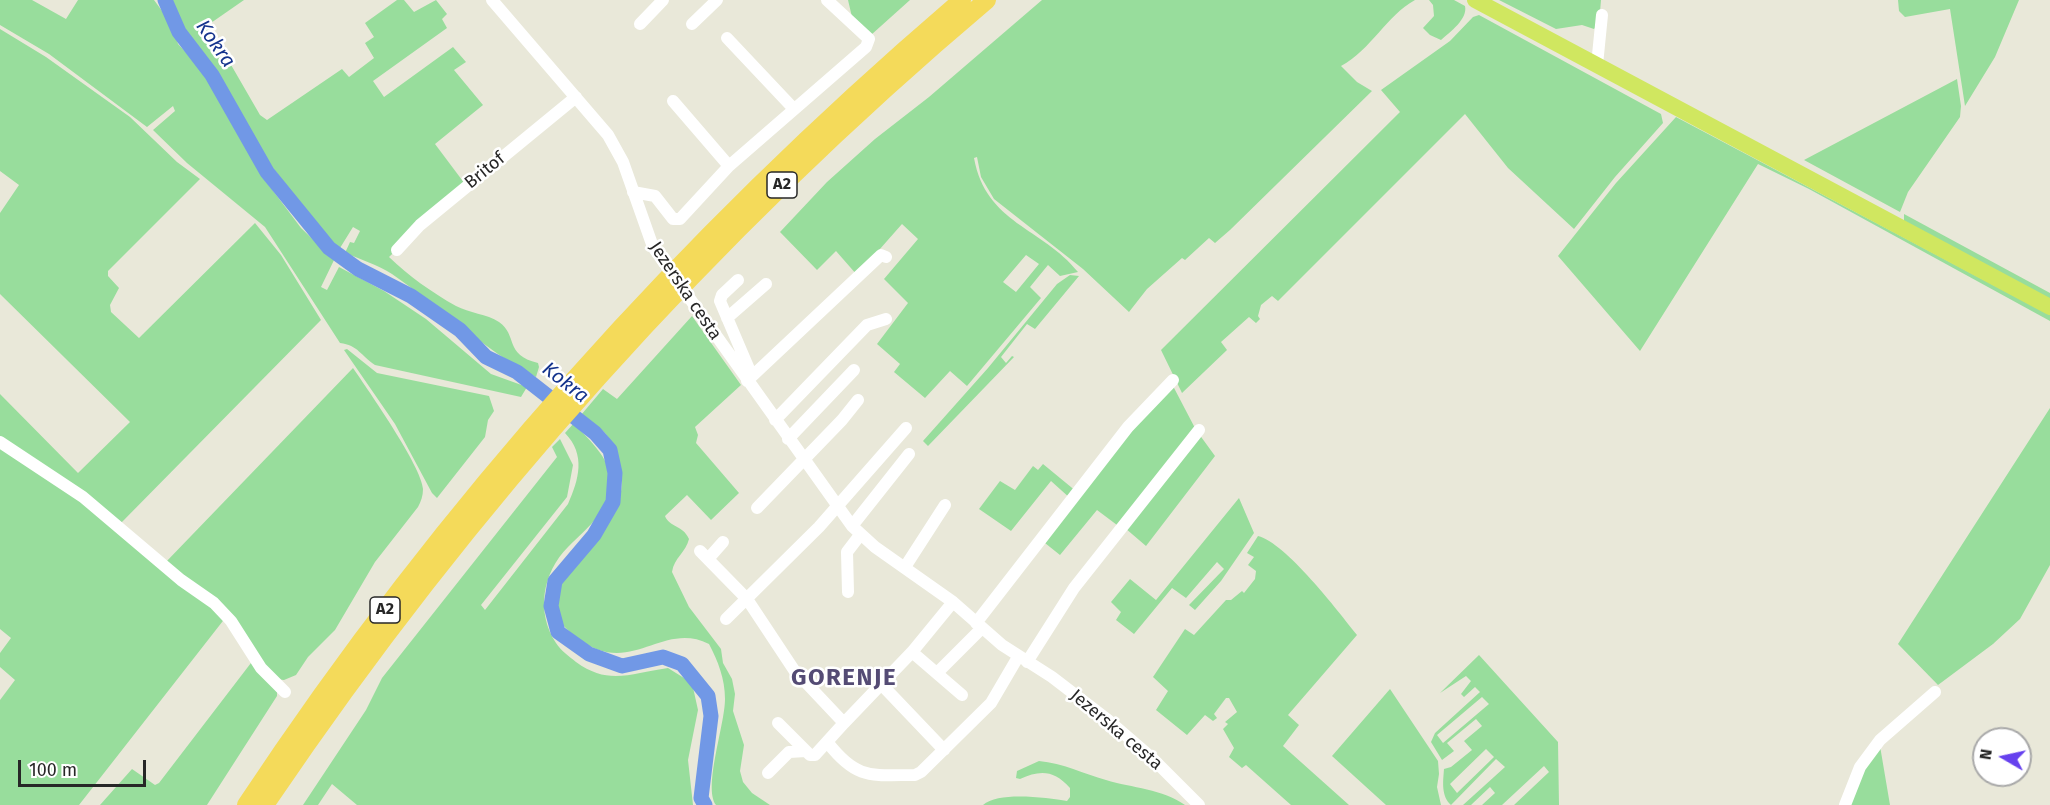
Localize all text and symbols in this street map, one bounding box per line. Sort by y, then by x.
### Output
water label: Kokra [190,16,240,72]
street label: Britof [460,148,510,194]
road number: A2 [767,172,797,198]
street label: Jezerska cesta [644,238,726,344]
water label: Kokra [537,357,593,409]
road number: A2 [370,597,400,623]
district label: GORENJE [791,664,897,692]
street label: Jezerska cesta [1065,685,1167,775]
north arrow [1972,727,2032,787]
scale bar [21,748,148,786]
text: N [1975,748,1996,761]
text: 100 m [29,759,77,781]

